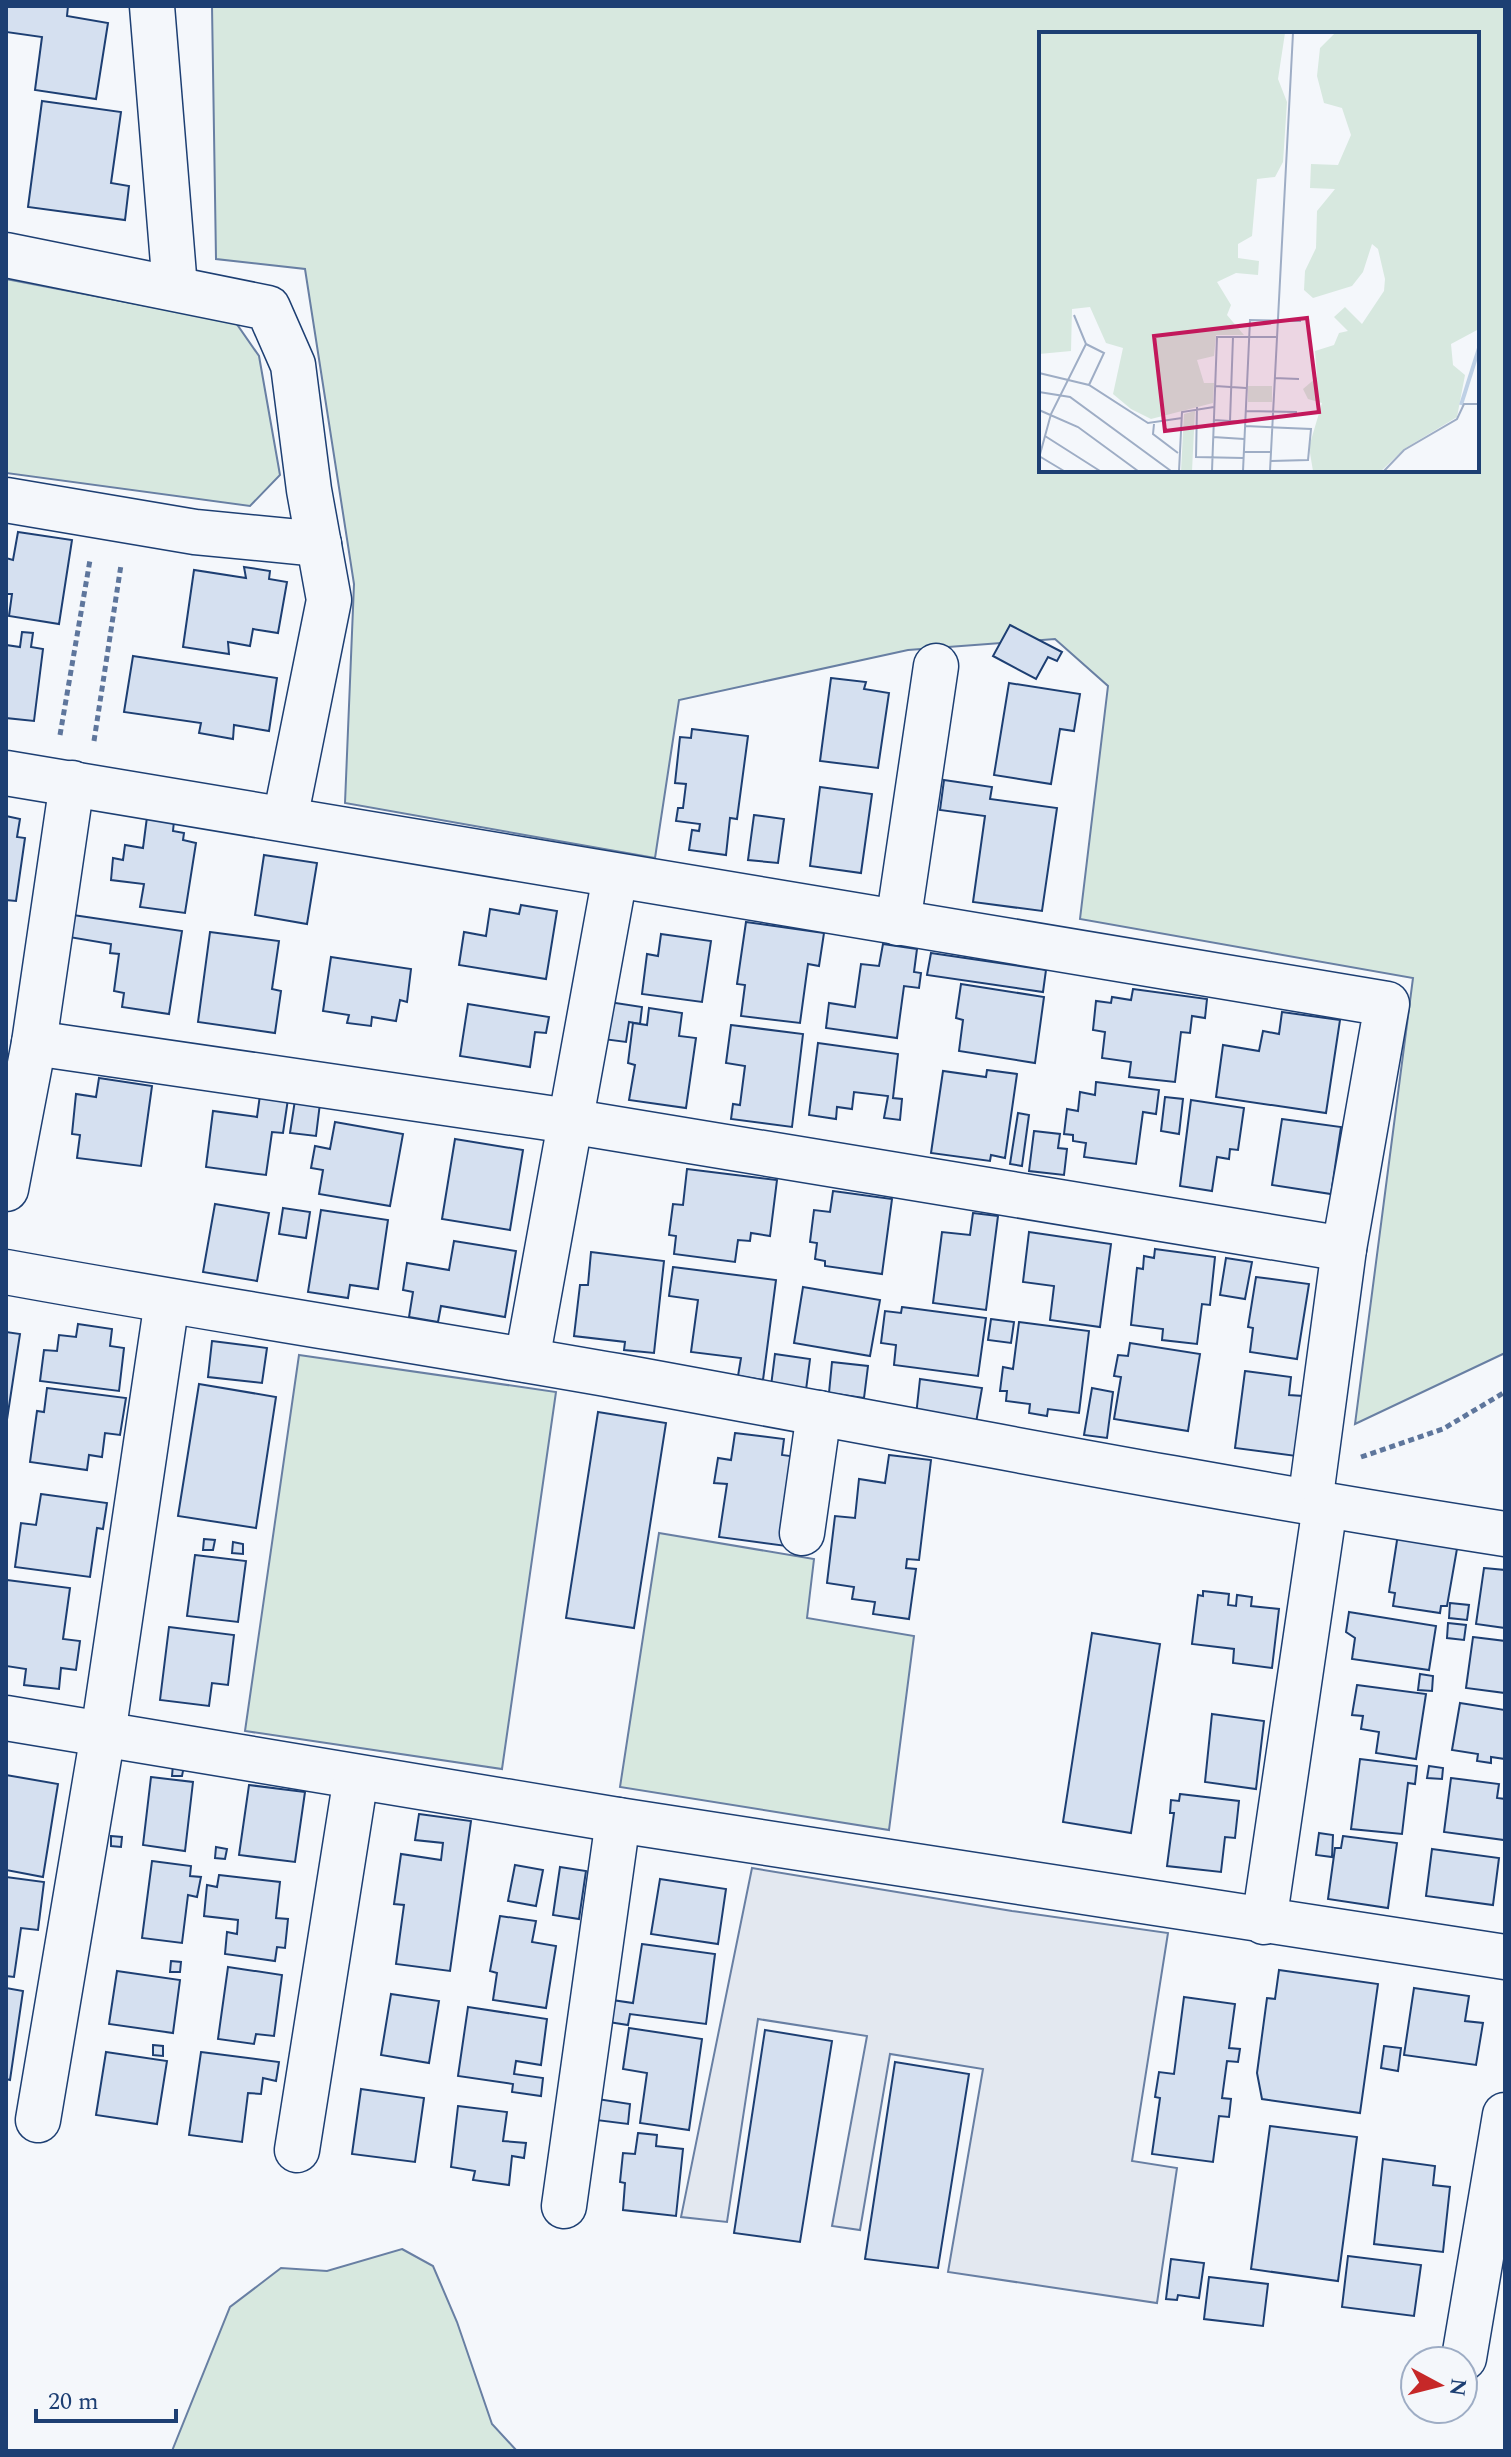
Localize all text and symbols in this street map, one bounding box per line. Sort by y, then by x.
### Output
inset map [1039,32,1479,472]
north arrow [1399,2345,1479,2425]
scale bar [36,2373,176,2423]
text: N [1440,2376,1475,2398]
text: 20 m [48,2384,99,2420]

